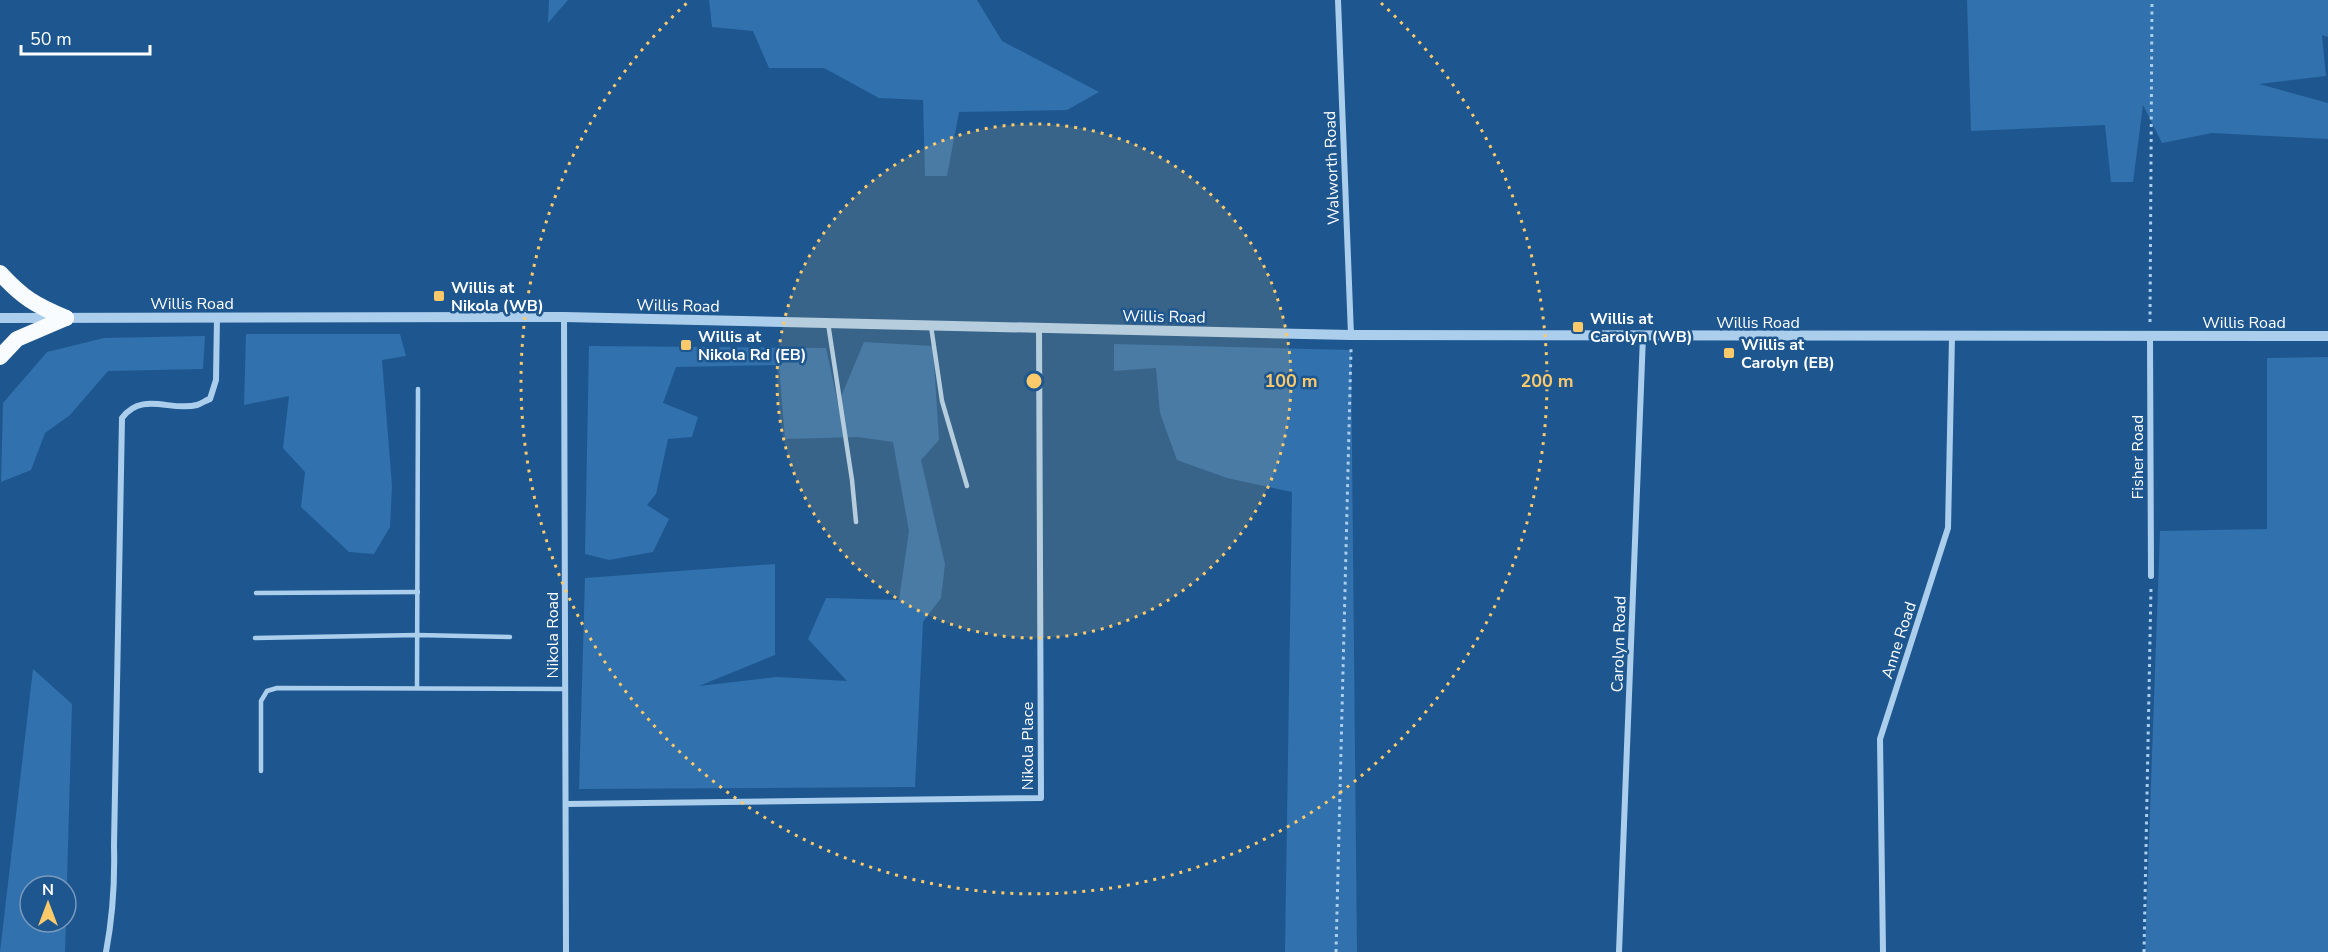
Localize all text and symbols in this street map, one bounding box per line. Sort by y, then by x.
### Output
scale bar [21,18,150,56]
text: 50 m [30,27,72,51]
street label: Walworth Road [1319,111,1345,225]
place label: Willis at Nikola (WB) [451,277,544,317]
marker: Willis at Nikola (WB) [432,289,446,303]
street label: Willis Road [150,293,234,315]
street label: Willis Road [636,294,720,318]
street label: Willis Road [1122,305,1206,329]
place label: Willis at Carolyn (WB) [1590,308,1692,348]
street label: Willis Road [1716,312,1800,334]
street label: Willis Road [2202,312,2286,334]
marker: Willis at Carolyn (WB) [1571,320,1585,334]
place label: Willis at Nikola Rd (EB) [698,326,807,366]
place label: Willis at Carolyn (EB) [1741,334,1835,374]
marker: Willis at Nikola Rd (EB) [679,338,693,352]
marker: Willis at Carolyn (EB) [1722,346,1736,360]
text: 100 m [1264,369,1318,393]
text: 200 m [1520,369,1574,393]
centre of rings [1024,371,1044,391]
street label: Fisher Road [2127,415,2149,499]
street label: Nikola Road [542,592,564,678]
street label: Carolyn Road [1606,595,1632,693]
street label: Anne Road [1876,599,1922,682]
street label: Nikola Place [1017,702,1039,790]
north arrow [18,874,78,934]
text: N [42,879,54,901]

